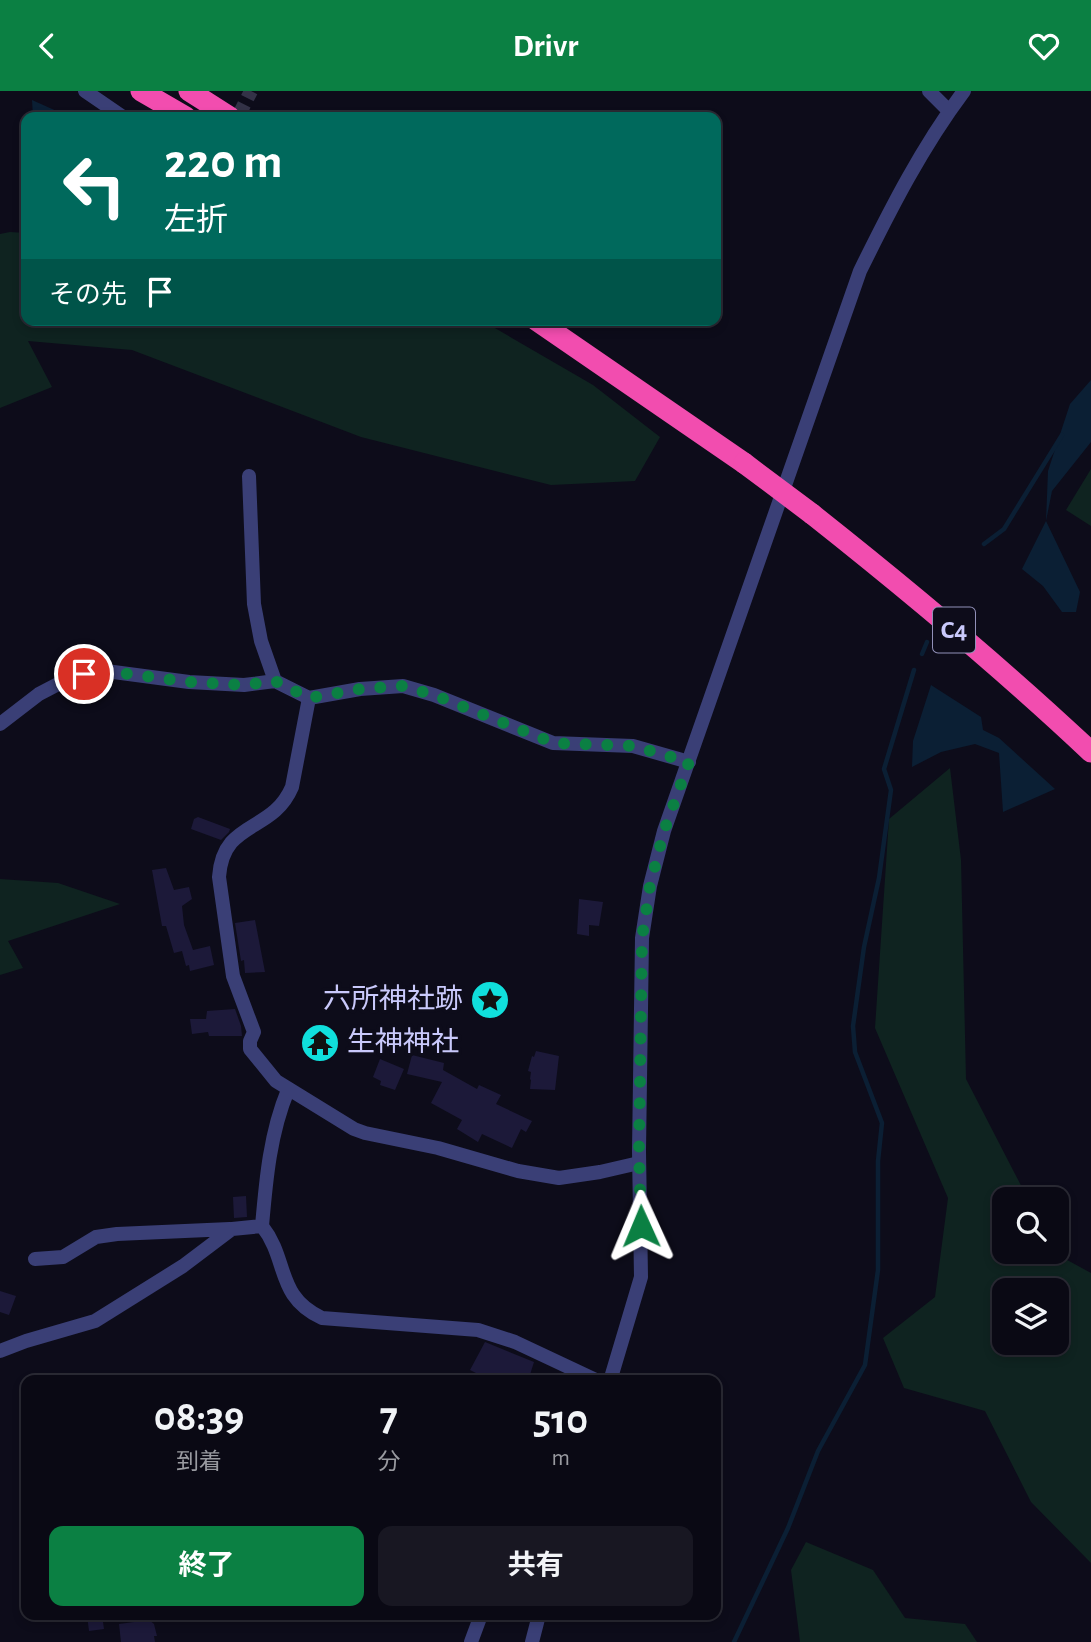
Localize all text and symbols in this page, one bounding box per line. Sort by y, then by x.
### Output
icon: back [28,27,66,65]
icon: heart [1025,27,1063,65]
text: Drivr [513,30,578,62]
text: 220 m [164,138,283,187]
icon: left [49,140,140,231]
text: 左折 [164,204,228,236]
icon: arrive [141,273,179,311]
text: その先 [49,282,127,308]
road number: C4 [933,607,975,653]
pin [54,644,114,704]
icon: arrive [65,655,103,693]
place icon: 六所神社跡 [469,979,511,1021]
place label: 六所神社跡 [323,984,463,1014]
temple icon: 生神神社 [299,1022,341,1064]
place label: 生神神社 [347,1027,459,1057]
map controls [992,1187,1069,1355]
button: search [992,1187,1069,1264]
position arrow [604,1189,678,1263]
button: layers [992,1278,1069,1355]
text: 08:39 [154,1396,244,1438]
text: 7 [380,1396,398,1438]
text: 510 [533,1399,588,1441]
text: m [551,1447,570,1470]
text: 到着 [176,1451,222,1474]
text: 分 [377,1451,400,1474]
button: 終了 [49,1526,364,1606]
button: 共有 [378,1526,693,1606]

